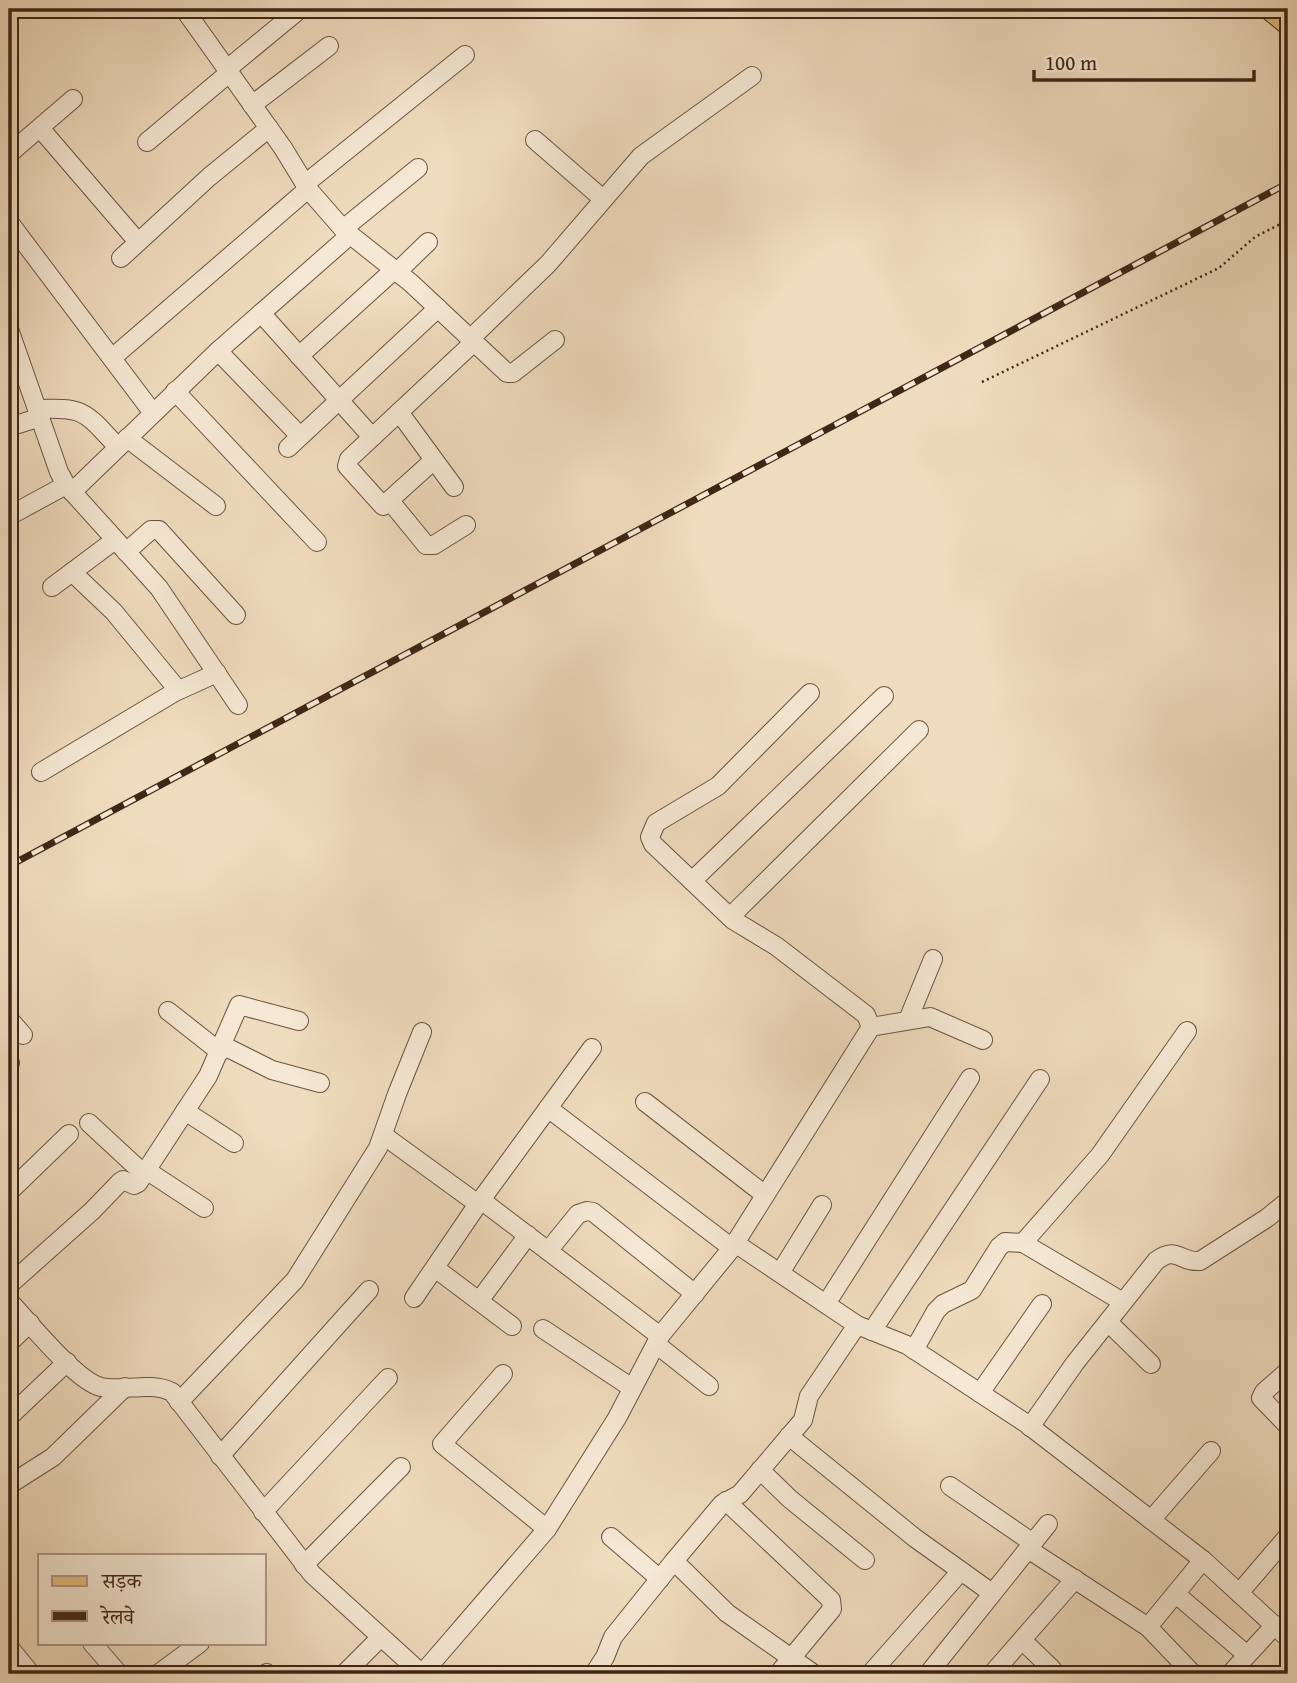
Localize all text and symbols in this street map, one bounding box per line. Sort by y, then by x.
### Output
scale bar [1034,38,1255,82]
text: 100 m [1045,47,1097,78]
legend [38,1554,266,1644]
text: सड़क [101,1565,142,1596]
text: रेलवे [99,1601,136,1632]

